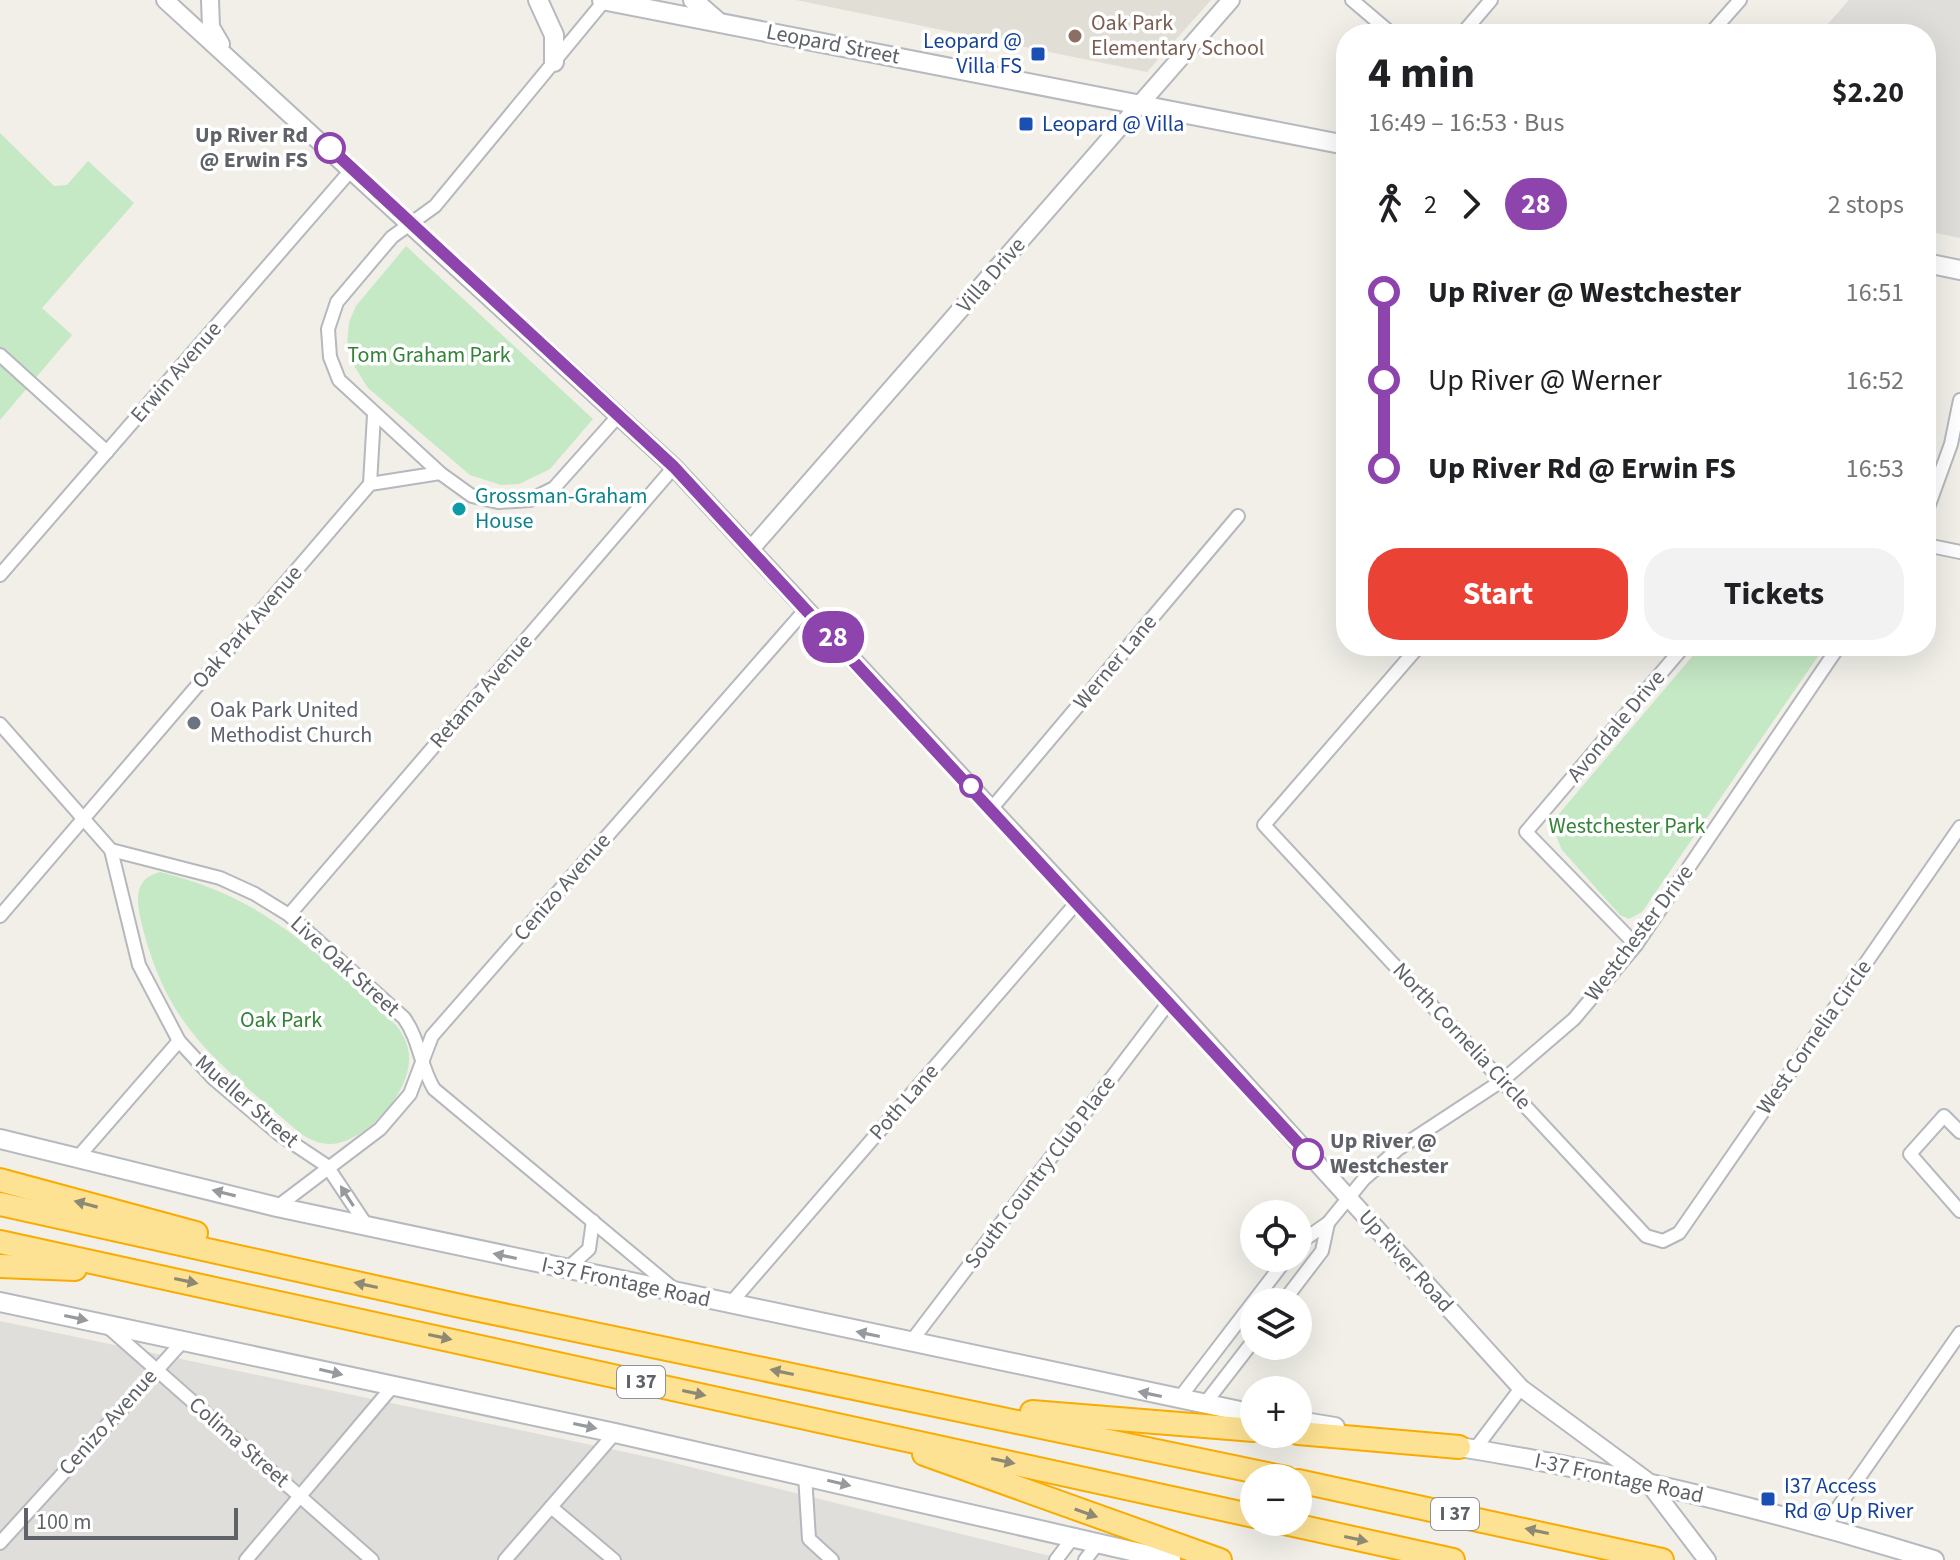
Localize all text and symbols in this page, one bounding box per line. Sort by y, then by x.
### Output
place label: Oak Park Elementary School [1091,7,1264,64]
street label: Leopard Street [763,15,903,73]
place label: Leopard @ Villa FS [923,25,1022,82]
marker: Oak Park Elementary School [1066,27,1084,45]
text: 4 min [1368,42,1475,105]
marker: Leopard @ Villa FS [1029,45,1047,63]
text: $2.20 [1832,71,1904,114]
text: 16:49 – 16:53 · Bus [1368,104,1564,141]
place label: Leopard @ Villa [1042,108,1184,140]
marker: Leopard @ Villa [1017,115,1035,133]
place label: Up River Rd @ Erwin FS [195,119,308,176]
marker: Up River Rd @ Erwin FS [315,133,345,163]
icon: walk [1368,182,1412,226]
icon: forward [1449,182,1493,226]
text: 28 [1521,184,1551,224]
text: 2 [1424,186,1437,223]
text: 2 stops [1828,186,1904,223]
street label: Villa Drive [949,230,1033,320]
text: Up River @ Westchester [1428,271,1741,314]
text: 16:51 [1846,274,1904,311]
street label: Erwin Avenue [123,314,229,430]
park label: Tom Graham Park [347,339,511,371]
text: Up River @ Werner [1428,359,1662,402]
text: 16:52 [1846,362,1904,399]
text: Up River Rd @ Erwin FS [1428,447,1736,490]
text: 16:53 [1846,450,1904,487]
place label: Grossman-Graham House [475,480,648,537]
marker: Grossman-Graham House [450,500,468,518]
button: Start [1368,548,1628,640]
button: Tickets [1644,548,1904,640]
street label: Oak Park Avenue [184,558,310,696]
street label: Werner Lane [1066,607,1164,717]
line badge: 28 [797,611,869,663]
text: 28 [818,617,848,657]
street label: Retama Avenue [422,627,540,755]
street label: Avondale Drive [1559,663,1673,789]
place label: Oak Park United Methodist Church [210,694,372,751]
marker: Oak Park United Methodist Church [185,714,203,732]
unlabelled marker [960,775,982,797]
park label: Westchester Park [1548,810,1706,842]
street label: Cenizo Avenue [506,826,618,948]
street label: Westchester Drive [1577,858,1701,1008]
street label: Live Oak Street [283,908,407,1024]
street label: West Cornelia Circle [1749,953,1879,1121]
street label: North Cornelia Circle [1385,955,1539,1117]
park label: Oak Park [240,1004,322,1036]
street label: Mueller Street [188,1047,306,1155]
street label: Poth Lane [862,1057,946,1147]
street label: South Country Club Place [957,1069,1123,1275]
place label: Up River @ Westchester [1330,1125,1449,1182]
marker: Up River @ Westchester [1293,1139,1323,1169]
one-way arrow [340,1185,354,1207]
one-way arrow [211,1187,236,1199]
one-way arrow [74,1198,99,1210]
map controls [1240,1200,1312,1536]
button: locate [1240,1200,1312,1272]
street label: Up River Road [1351,1202,1461,1320]
street label: I-37 Frontage Road [539,1248,713,1316]
one-way arrow [492,1249,517,1262]
one-way arrow [174,1275,199,1288]
one-way arrow [353,1278,378,1291]
button: layers [1240,1288,1312,1360]
one-way arrow [64,1312,89,1325]
one-way arrow [856,1327,881,1340]
one-way arrow [428,1331,453,1344]
street label: Cenizo Avenue [51,1361,165,1483]
one-way arrow [769,1365,794,1378]
one-way arrow [318,1366,343,1379]
road number: I 37 [617,1366,665,1398]
button: + [1240,1376,1312,1448]
one-way arrow [682,1387,707,1400]
one-way arrow [1137,1387,1162,1400]
street label: Colima Street [182,1389,297,1495]
one-way arrow [573,1420,598,1433]
street label: I-37 Frontage Road [1532,1444,1706,1512]
one-way arrow [990,1455,1015,1468]
button: − [1240,1464,1312,1536]
place label: I37 Access Rd @ Up River [1784,1470,1914,1527]
one-way arrow [826,1477,851,1490]
marker: I37 Access Rd @ Up River [1759,1490,1777,1508]
road number: I 37 [1431,1498,1479,1530]
scale bar [24,1504,238,1540]
text: 100 m [36,1506,91,1538]
one-way arrow [1074,1508,1098,1520]
one-way arrow [1524,1525,1549,1537]
one-way arrow [1344,1533,1369,1546]

